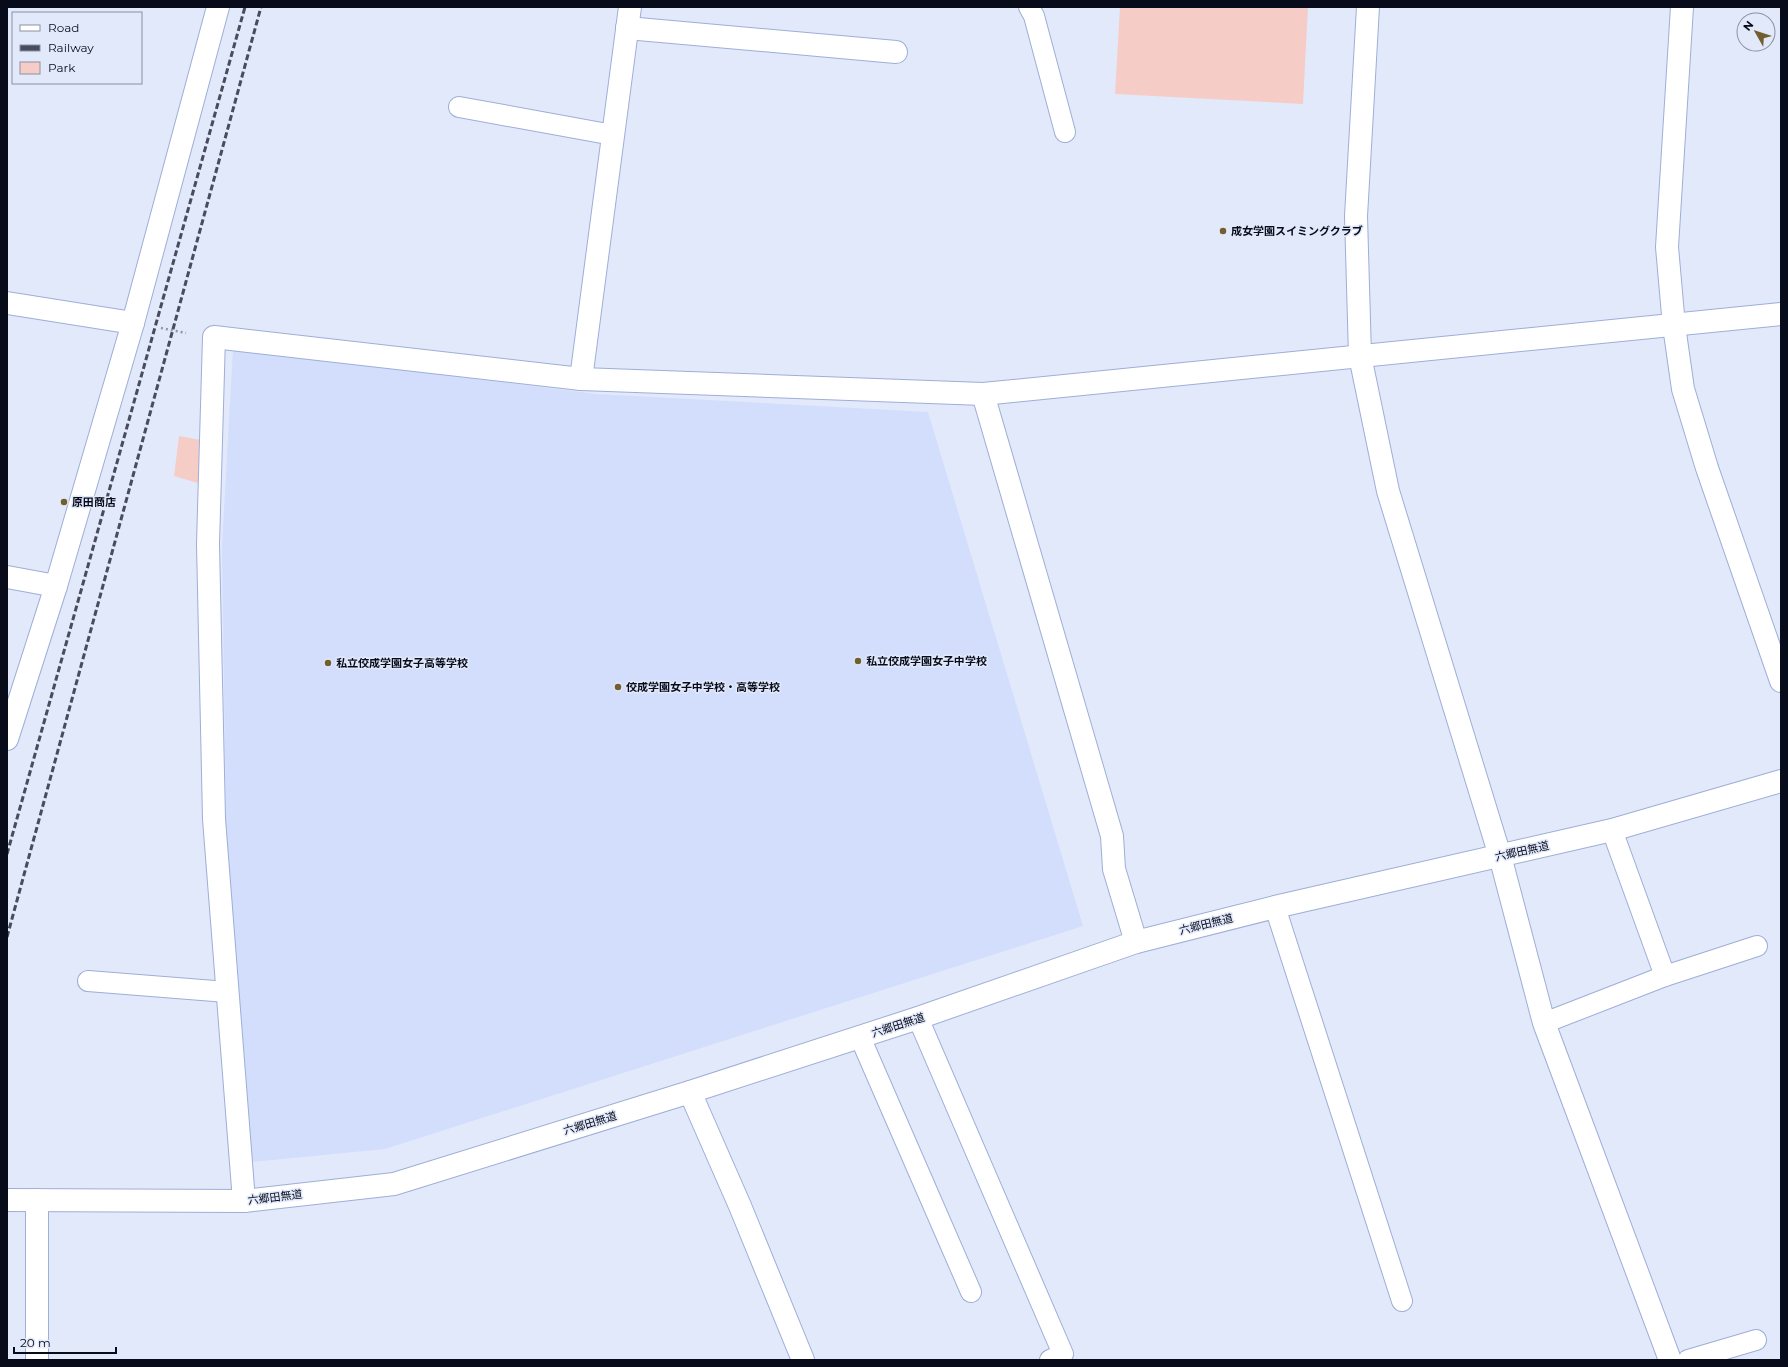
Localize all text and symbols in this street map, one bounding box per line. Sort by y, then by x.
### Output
legend [12,12,142,84]
north arrow [1736,12,1776,52]
text: N [1740,18,1756,34]
text: Road [48,20,79,35]
text: Railway [48,40,94,55]
text: Park [48,60,76,75]
place label: 成女学園スイミングクラブ [1231,224,1363,238]
marker: 成女学園スイミングクラブ [1218,226,1228,236]
place label: 原田商店 [72,495,116,509]
marker: 原田商店 [59,497,69,507]
place label: 私立佼成学園女子中学校 [866,654,987,668]
place label: 私立佼成学園女子高等学校 [336,656,468,670]
marker: 私立佼成学園女子中学校 [853,656,863,666]
marker: 私立佼成学園女子高等学校 [323,658,333,668]
place label: 佼成学園女子中学校・高等学校 [626,680,780,694]
marker: 佼成学園女子中学校・高等学校 [613,682,623,692]
street label: 六郷田無道 [1494,838,1550,864]
street label: 六郷田無道 [1178,911,1234,937]
street label: 六郷田無道 [870,1010,926,1040]
street label: 六郷田無道 [562,1108,618,1138]
street label: 六郷田無道 [247,1187,303,1207]
scale bar [14,1329,116,1355]
text: 20 m [20,1335,51,1350]

